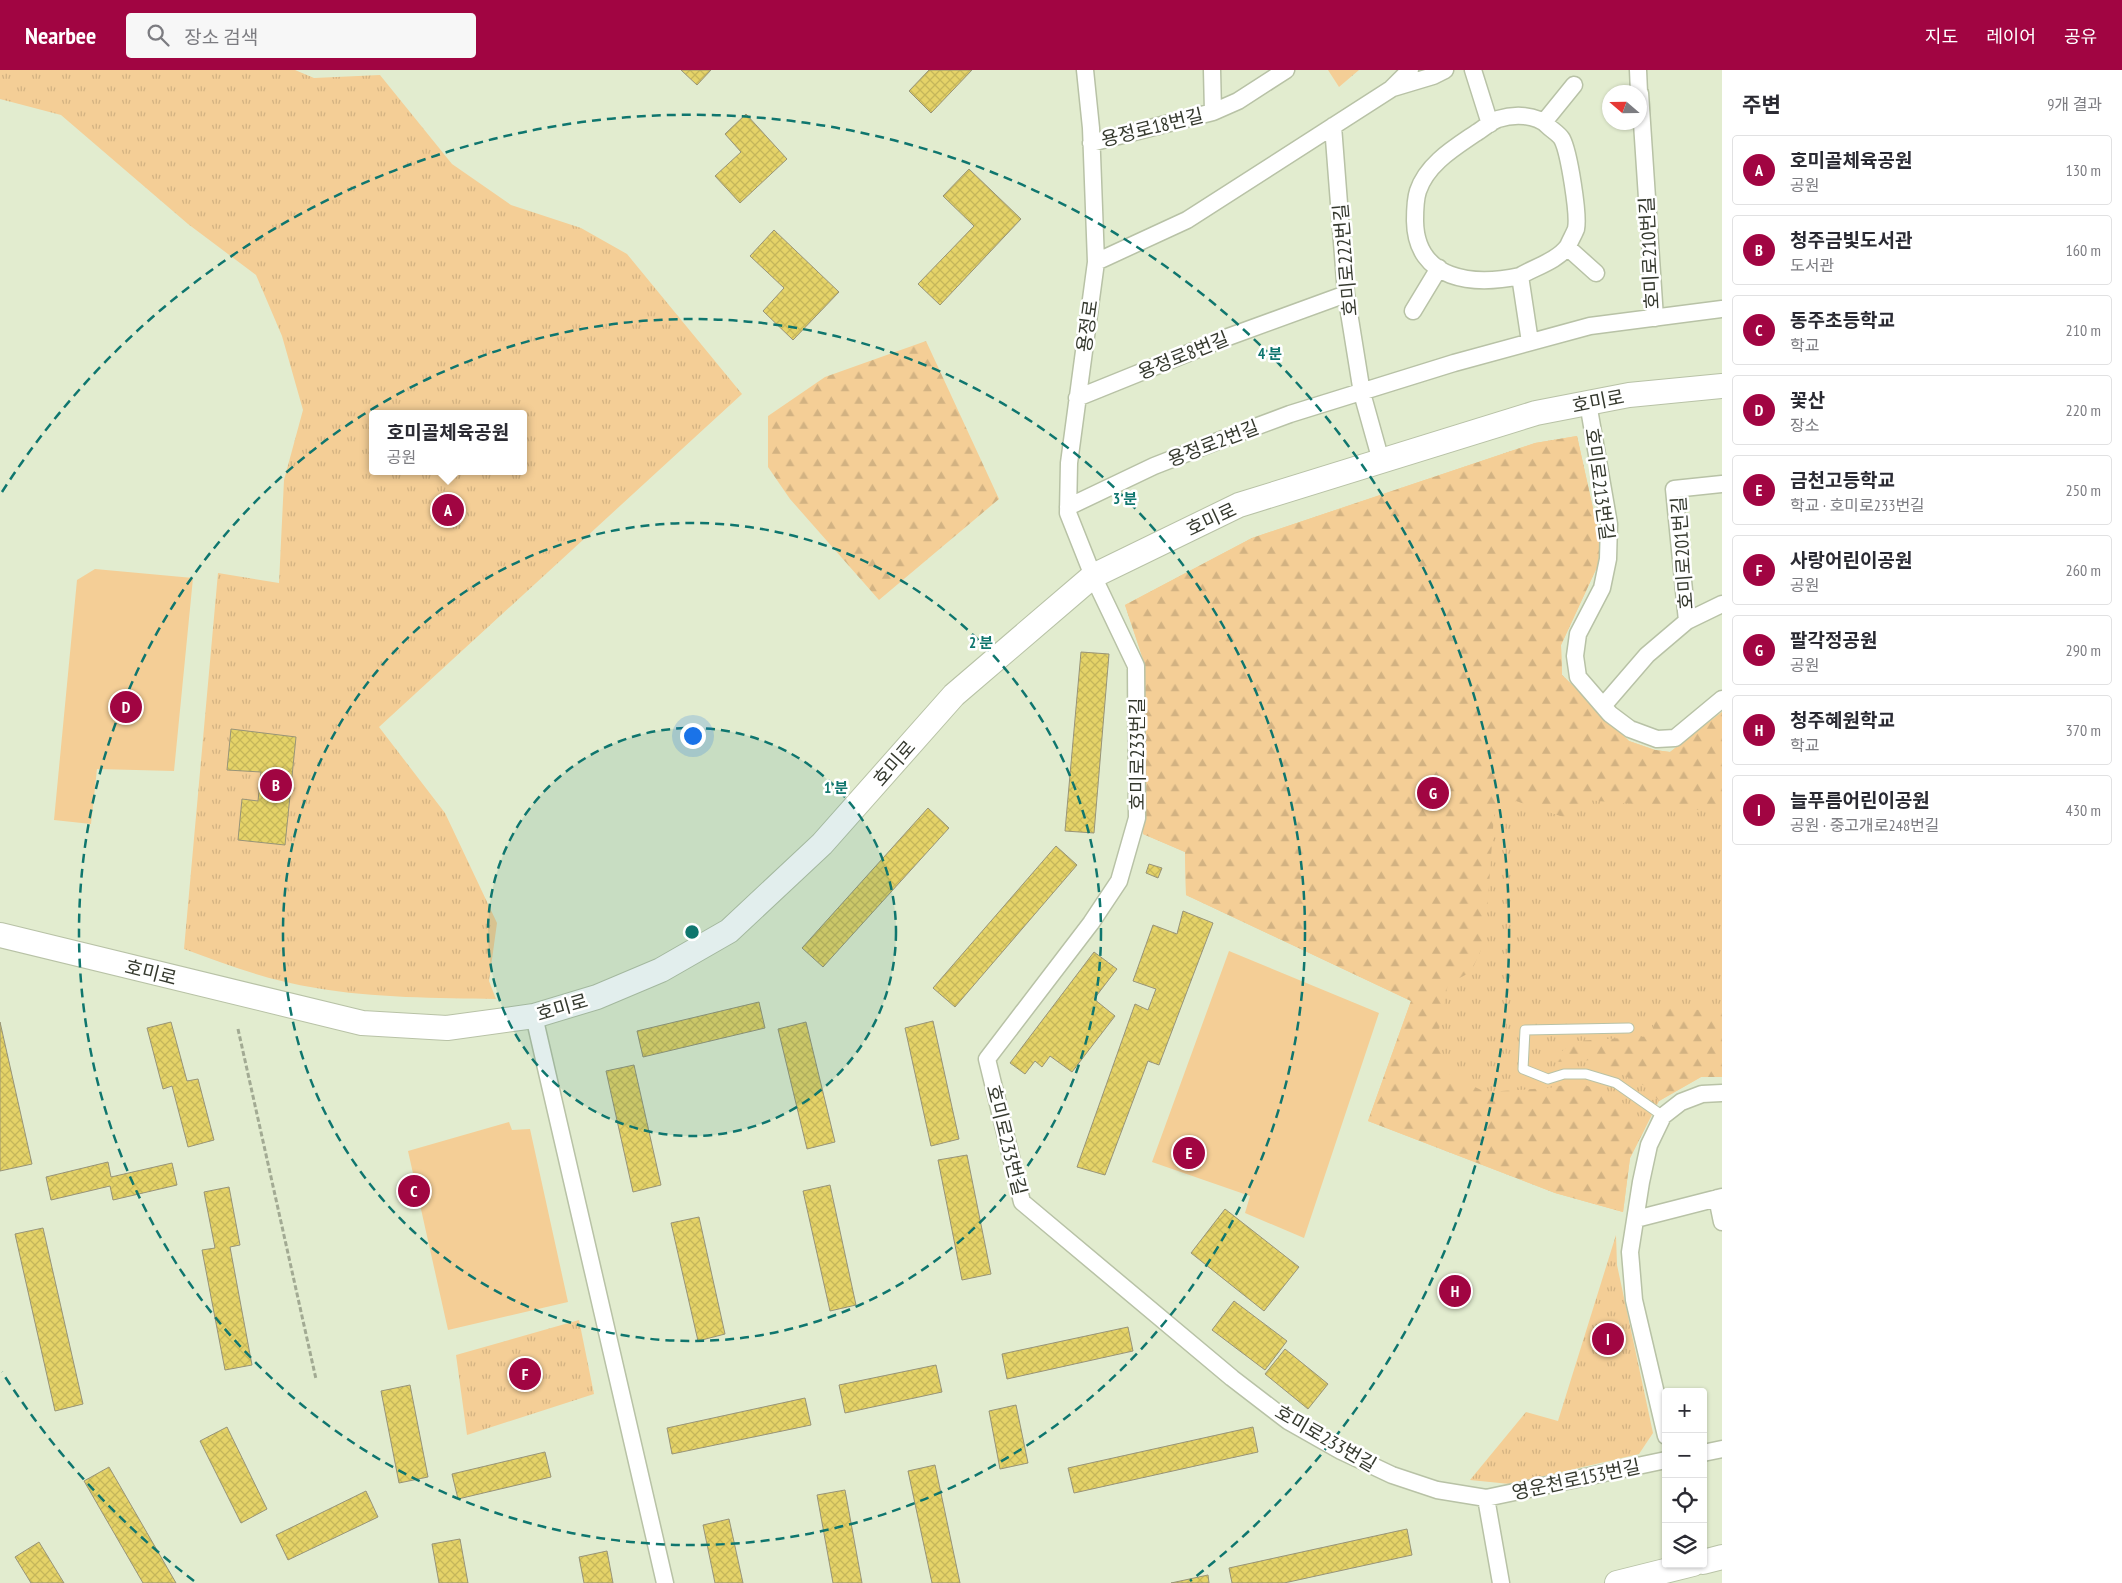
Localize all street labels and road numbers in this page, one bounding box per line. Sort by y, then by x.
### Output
street label: 용정로18번길 [1098,103,1206,151]
street label: 호미로210번길 [1634,196,1664,310]
street label: 호미로222번길 [1328,203,1362,317]
street label: 용정로 [1071,298,1103,354]
street label: 용정로8번길 [1134,326,1232,384]
street label: 호미로 [1570,384,1626,418]
street label: 용정로2번길 [1164,415,1262,471]
street label: 호미로213번길 [1580,426,1620,542]
street label: 호미로201번길 [1666,496,1698,610]
street label: 호미로 [1182,497,1240,541]
street label: 호미로233번길 [1125,697,1149,811]
street label: 호미로 [868,735,920,791]
street label: 호미로 [123,954,179,990]
street label: 호미로 [533,988,591,1026]
street label: 호미로233번길 [982,1082,1032,1198]
street label: 호미로233번길 [1271,1399,1381,1477]
street label: 영운천로153번길 [1510,1454,1642,1504]

